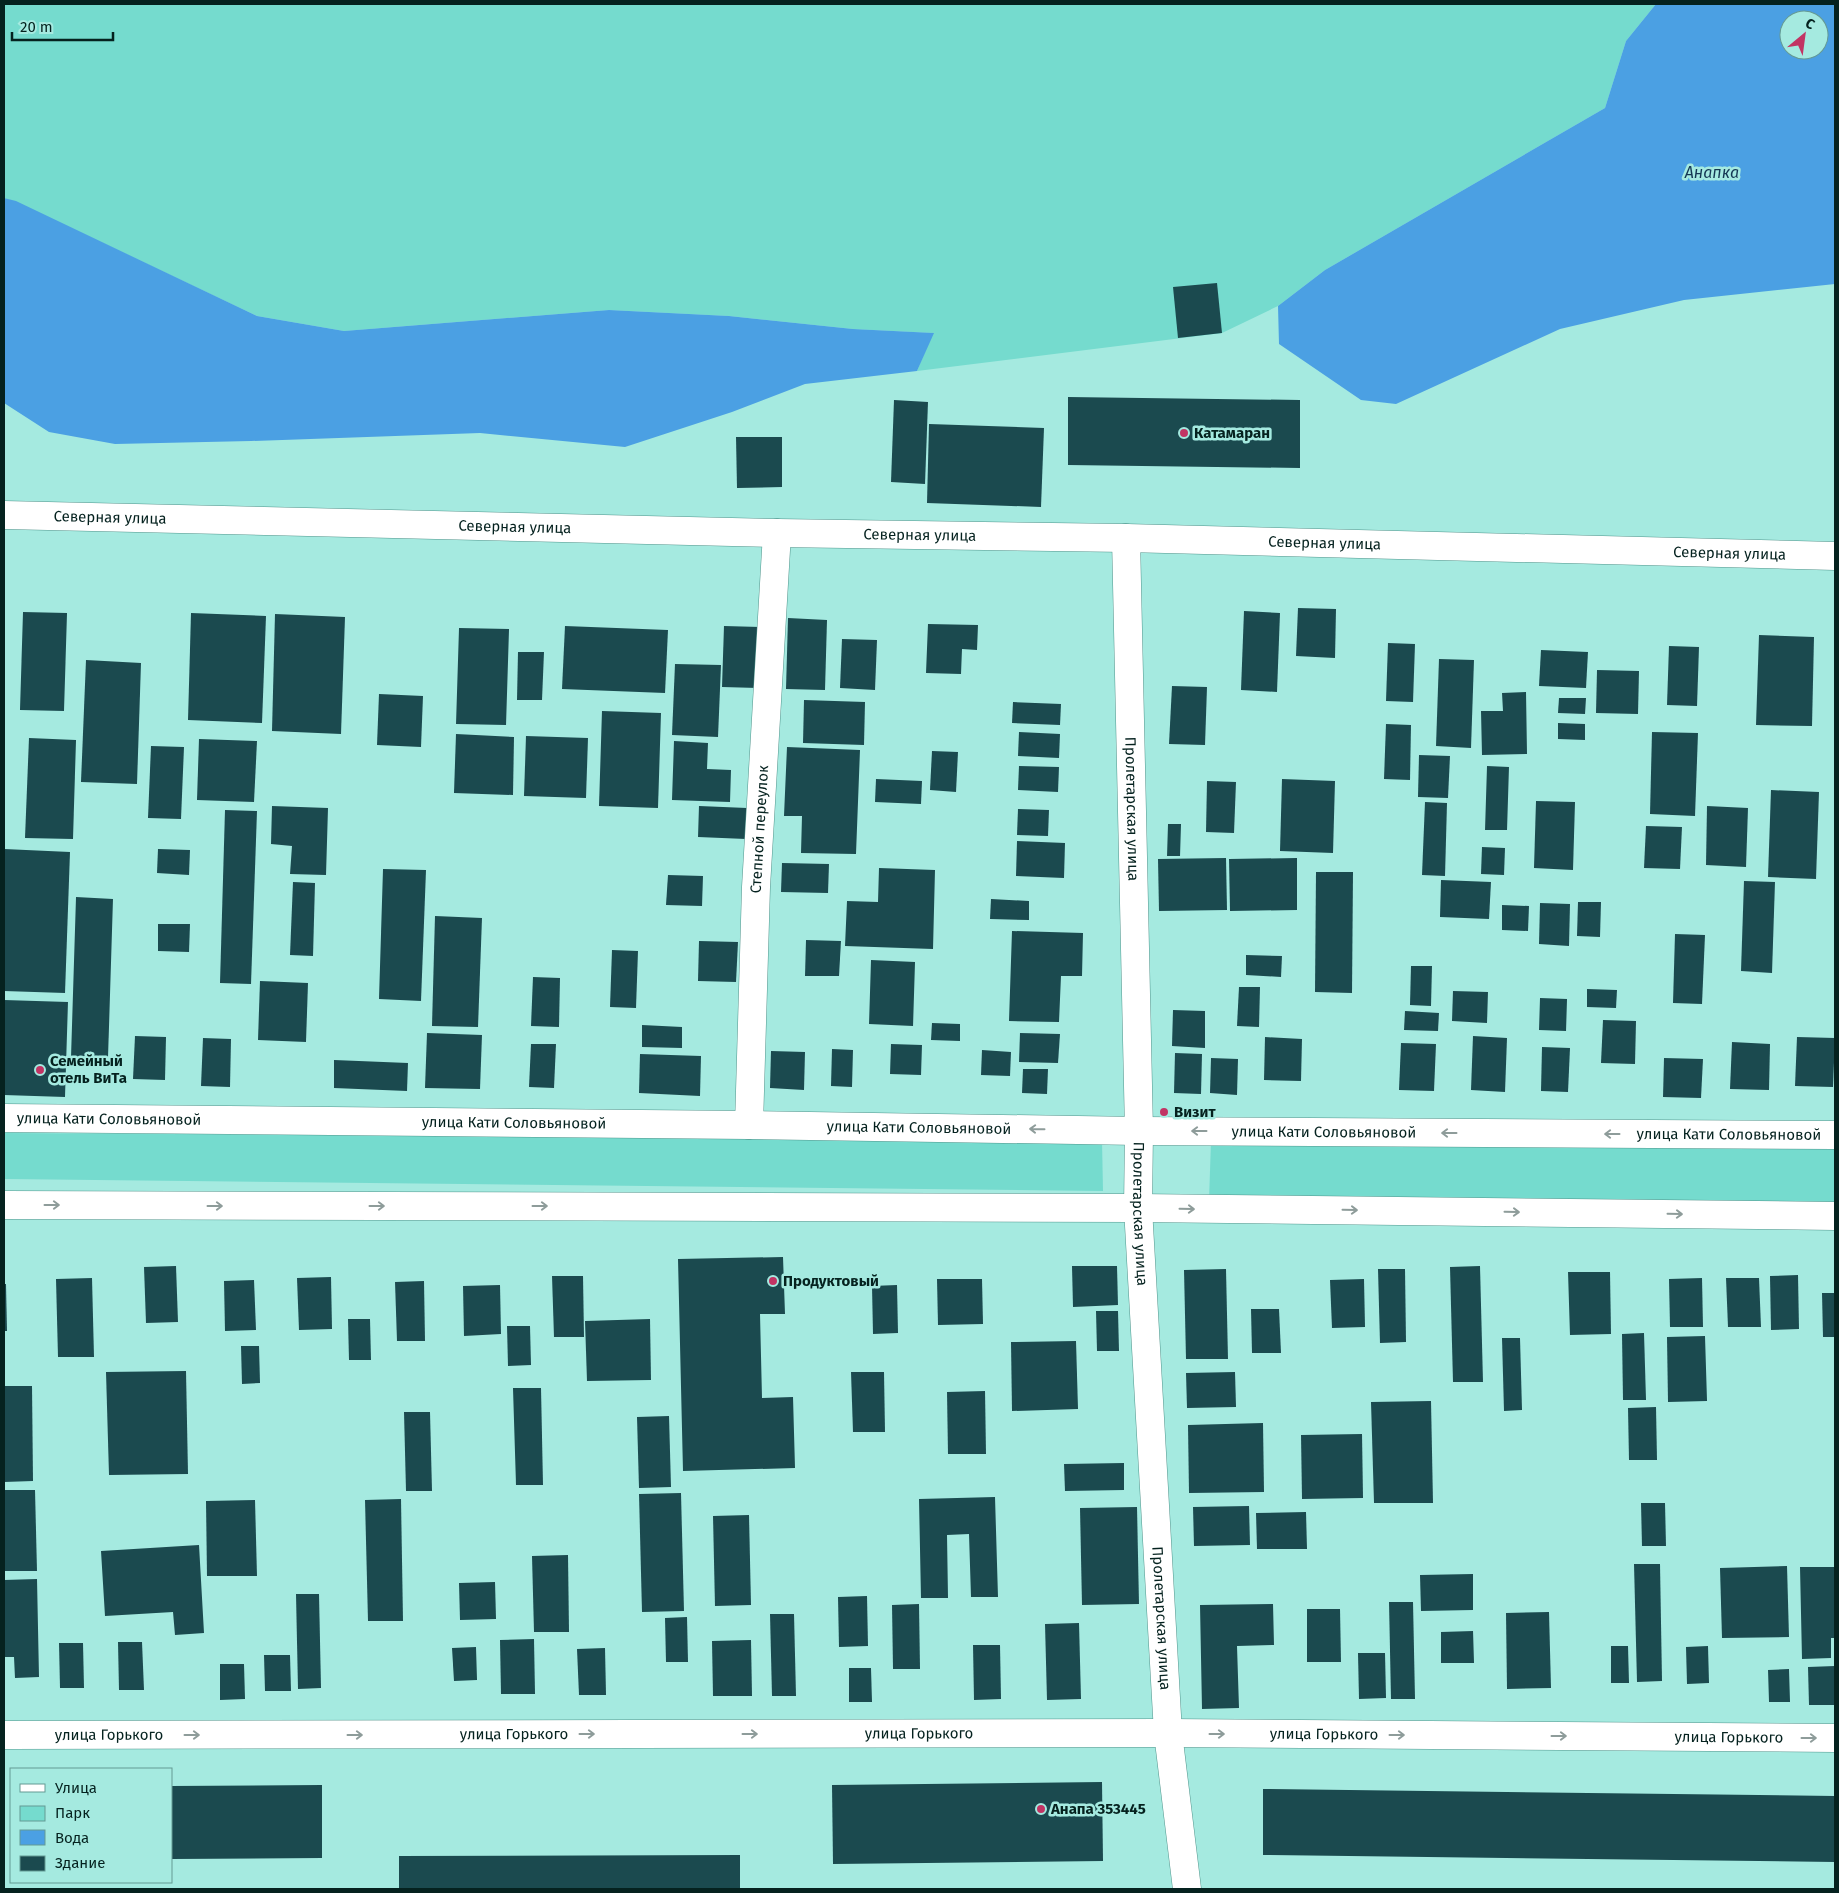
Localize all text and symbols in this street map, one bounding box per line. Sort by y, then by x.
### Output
scale bar [12,10,114,42]
north arrow [1779,10,1829,60]
text: С [1802,15,1818,33]
text: 20 m [20,18,53,36]
water label: Анапка [1684,163,1739,182]
place label: Катамаран [1194,424,1270,442]
marker: Катамаран [1178,427,1190,439]
street label: Северная улица [53,507,167,528]
street label: Северная улица [458,517,572,537]
street label: Северная улица [863,525,976,545]
street label: Северная улица [1268,533,1381,553]
street label: Северная улица [1673,543,1786,564]
street label: Пролетарская улица [1121,737,1143,881]
street label: Степной переулок [747,764,772,894]
place label: Семейный отель ВиТа [50,1052,127,1087]
marker: Семейный отель ВиТа [34,1064,46,1076]
place label: Визит [1174,1103,1216,1121]
marker: Визит [1158,1106,1170,1118]
street label: улица Кати Соловьяновой [17,1109,201,1129]
street label: улица Кати Соловьяновой [422,1113,606,1133]
street label: улица Кати Соловьяновой [827,1117,1011,1138]
street label: улица Кати Соловьяновой [1232,1123,1416,1142]
one-way arrow [1029,1125,1045,1134]
street label: улица Кати Соловьяновой [1637,1125,1821,1144]
one-way arrow [1191,1126,1208,1136]
one-way arrow [1441,1128,1458,1138]
one-way arrow [1604,1129,1620,1139]
street label: Пролетарская улица [1129,1142,1151,1286]
one-way arrow [44,1200,60,1210]
one-way arrow [207,1201,223,1210]
one-way arrow [369,1201,385,1211]
one-way arrow [532,1201,548,1211]
one-way arrow [1179,1204,1195,1213]
one-way arrow [1341,1206,1357,1215]
one-way arrow [1504,1207,1520,1217]
one-way arrow [1666,1209,1682,1219]
place label: Продуктовый [783,1272,879,1290]
marker: Продуктовый [767,1275,779,1287]
street label: Пролетарская улица [1148,1546,1175,1691]
street label: улица Горького [865,1724,973,1743]
street label: улица Горького [460,1725,568,1743]
street label: улица Горького [1270,1725,1378,1744]
street label: улица Горького [55,1726,163,1744]
street label: улица Горького [1675,1728,1783,1747]
one-way arrow [579,1729,595,1739]
one-way arrow [742,1729,758,1739]
one-way arrow [1208,1729,1225,1739]
one-way arrow [184,1730,200,1740]
one-way arrow [346,1730,363,1740]
one-way arrow [1388,1730,1405,1740]
one-way arrow [1551,1731,1567,1741]
one-way arrow [1801,1733,1817,1743]
legend [10,1768,172,1883]
text: Улица [55,1779,97,1797]
place label: Анапа 353445 [1050,1800,1146,1818]
marker: Анапа 353445 [1035,1803,1047,1815]
text: Парк [55,1804,90,1822]
text: Вода [55,1829,89,1847]
text: Здание [55,1854,105,1872]

